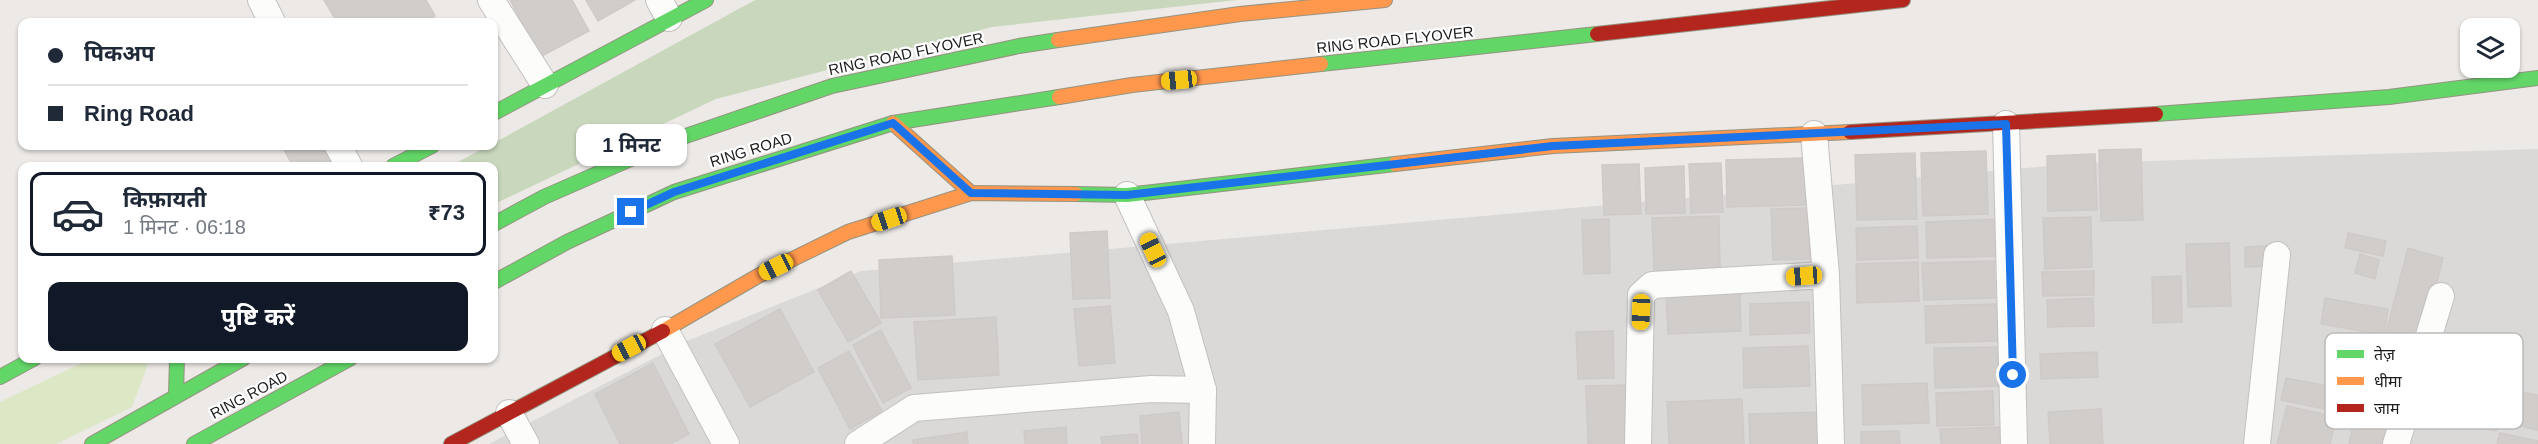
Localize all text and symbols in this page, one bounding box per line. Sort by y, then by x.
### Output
map controls [2460,18,2520,78]
button: layers [2460,18,2520,78]
street label: RING ROAD FLYOVER [1315,23,1475,56]
street label: RING ROAD FLYOVER [827,29,985,78]
text: पिकअप [84,41,155,66]
car [1160,69,1198,91]
text: Ring Road [84,101,194,126]
callout: 1 मिनट [576,125,686,167]
street label: RING ROAD [708,129,794,170]
text: 1 मिनट [602,134,661,156]
icon: car [51,187,105,241]
text: किफ़ायती [123,187,207,212]
route end [617,198,644,225]
text: ₹73 [428,200,465,225]
car [869,205,909,233]
text: 1 मिनट · 06:18 [123,216,246,238]
car [1137,230,1169,270]
car [756,251,796,283]
car [1785,266,1823,286]
button: पुष्टि करें [48,282,468,351]
car [1631,294,1651,330]
car [609,332,649,364]
legend [2325,333,2523,429]
text: तेज़ [2374,345,2396,363]
route start [1999,361,2026,388]
street label: RING ROAD [207,367,290,422]
text: धीमा [2374,373,2403,390]
text: जाम [2374,400,2400,417]

